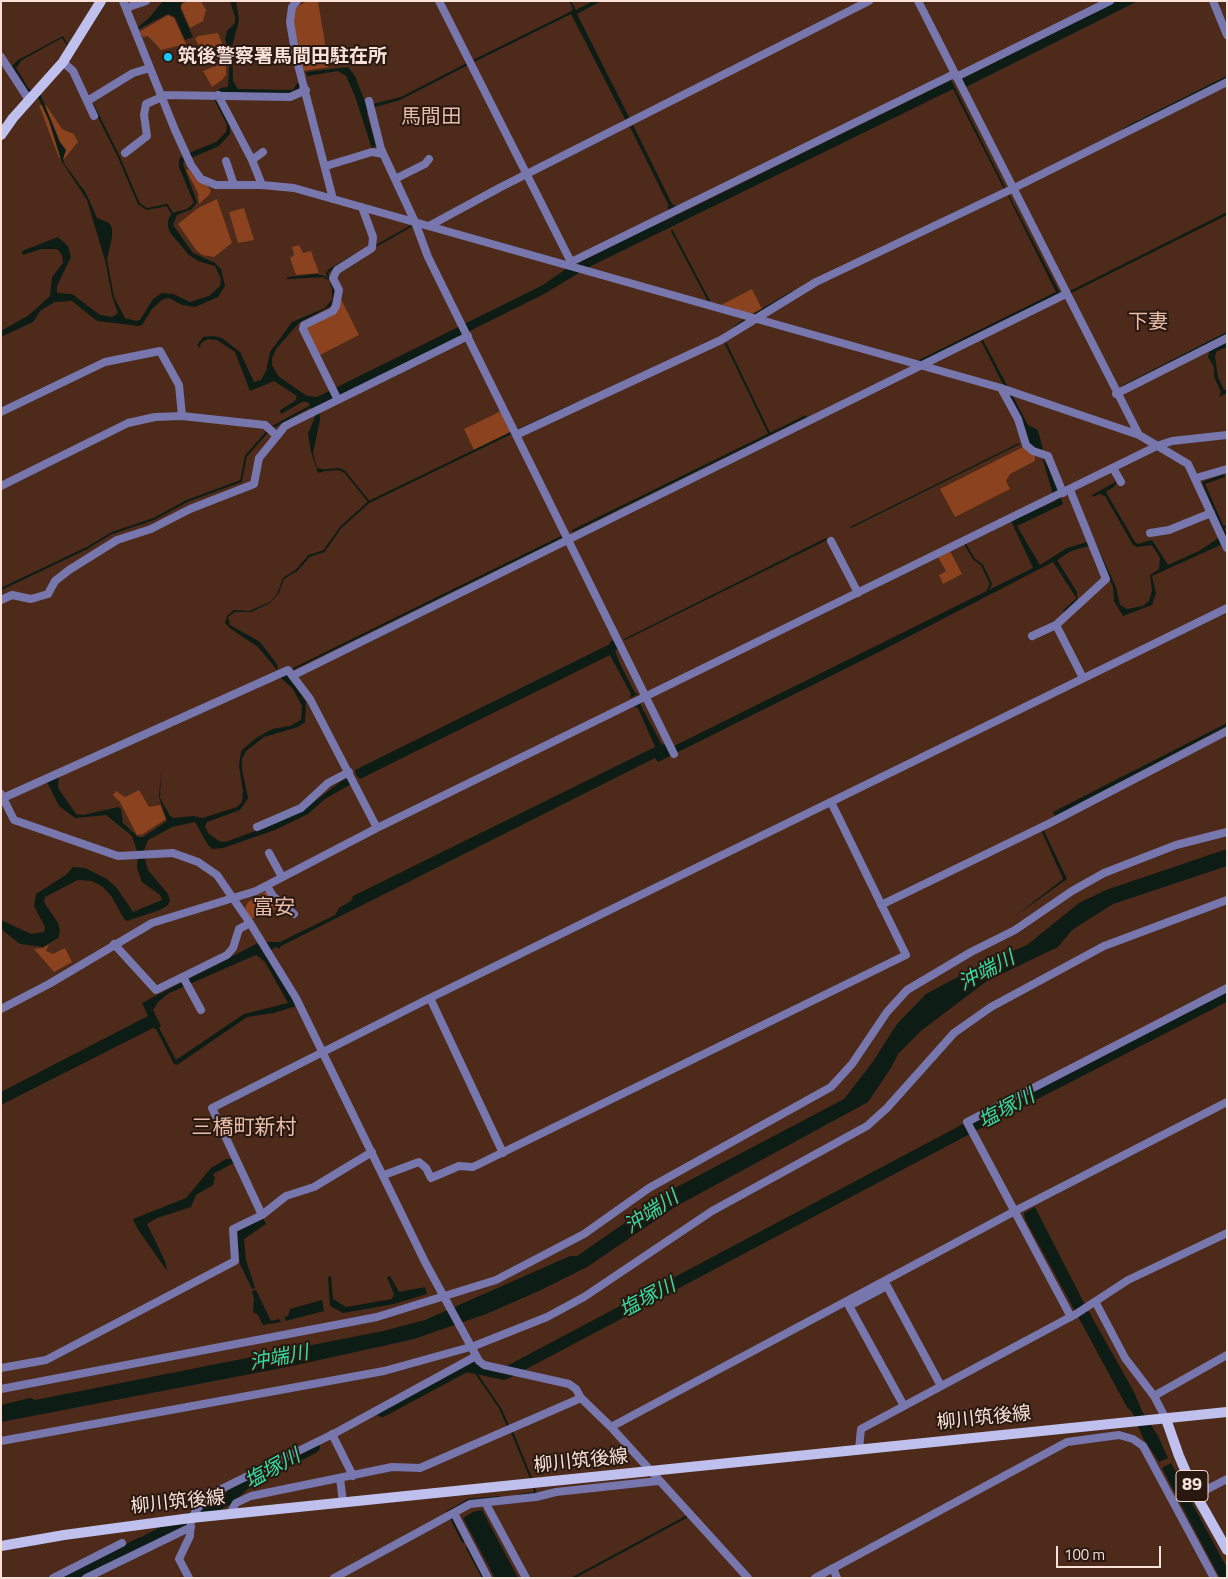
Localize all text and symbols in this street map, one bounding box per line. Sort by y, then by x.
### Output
place label: 筑後警察署馬間田駐在所 [178,46,387,68]
marker: 筑後警察署馬間田駐在所 [162,51,174,63]
district label: 馬間田 [401,106,461,130]
district label: 下妻 [1128,311,1168,335]
district label: 富安 [253,896,295,922]
water label: 沖端川 [955,947,1019,997]
water label: 塩塚川 [975,1085,1039,1135]
district label: 三橋町新村 [192,1116,296,1142]
water label: 沖端川 [620,1186,684,1240]
water label: 塩塚川 [616,1274,680,1324]
water label: 沖端川 [247,1341,311,1377]
street label: 柳川筑後線 [936,1403,1032,1435]
water label: 塩塚川 [241,1445,305,1495]
street label: 柳川筑後線 [533,1446,629,1478]
road number: 89 [1176,1470,1208,1502]
street label: 柳川筑後線 [130,1487,226,1519]
scale bar [1058,1536,1163,1568]
text: 100 m [1064,1543,1105,1566]

